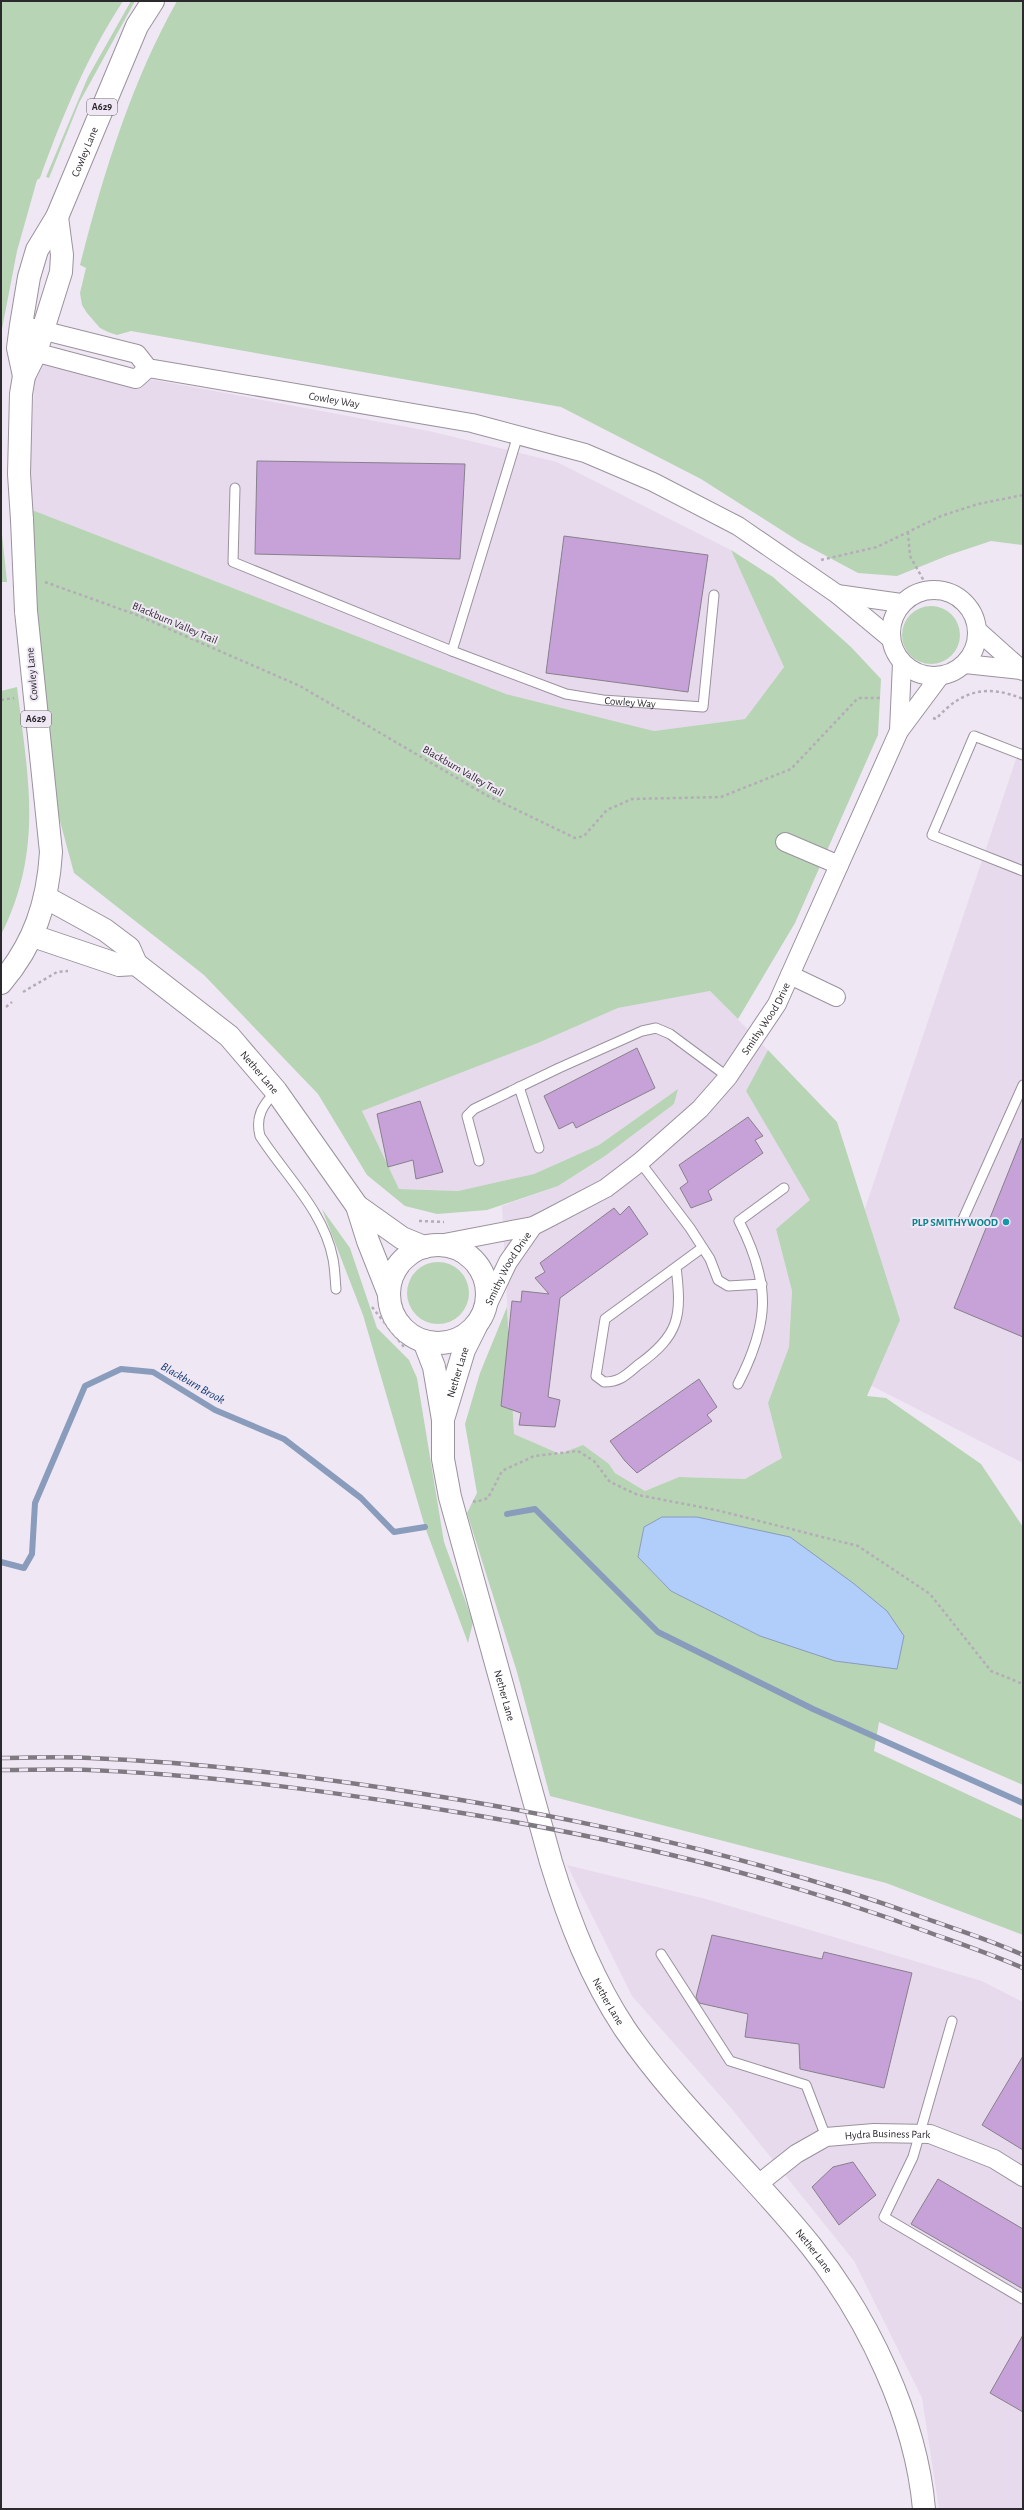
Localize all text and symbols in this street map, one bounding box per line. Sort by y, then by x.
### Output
road number: A629 [87,99,117,115]
street label: Cowley Lane [69,125,100,178]
street label: Cowley Way [308,390,361,409]
street label: Blackburn Valley Trail [131,600,219,646]
street label: Cowley Lane [24,647,40,701]
street label: Cowley Way [604,695,657,709]
road number: A629 [21,711,51,727]
street label: Blackburn Valley Trail [421,743,505,799]
street label: Smithy Wood Drive [739,981,791,1057]
street label: Nether Lane [239,1049,281,1096]
place label: PLP SMITHYWOOD [912,1217,998,1228]
marker: PLP SMITHYWOOD [1001,1217,1011,1227]
street label: Smithy Wood Drive [483,1229,533,1307]
street label: Nether Lane [444,1345,470,1399]
water label: Blackburn Brook [159,1360,227,1406]
street label: Nether Lane [493,1669,517,1722]
street label: Nether Lane [591,1976,626,2027]
street label: Hydra Business Park [844,2127,931,2141]
street label: Nether Lane [794,2227,835,2275]

